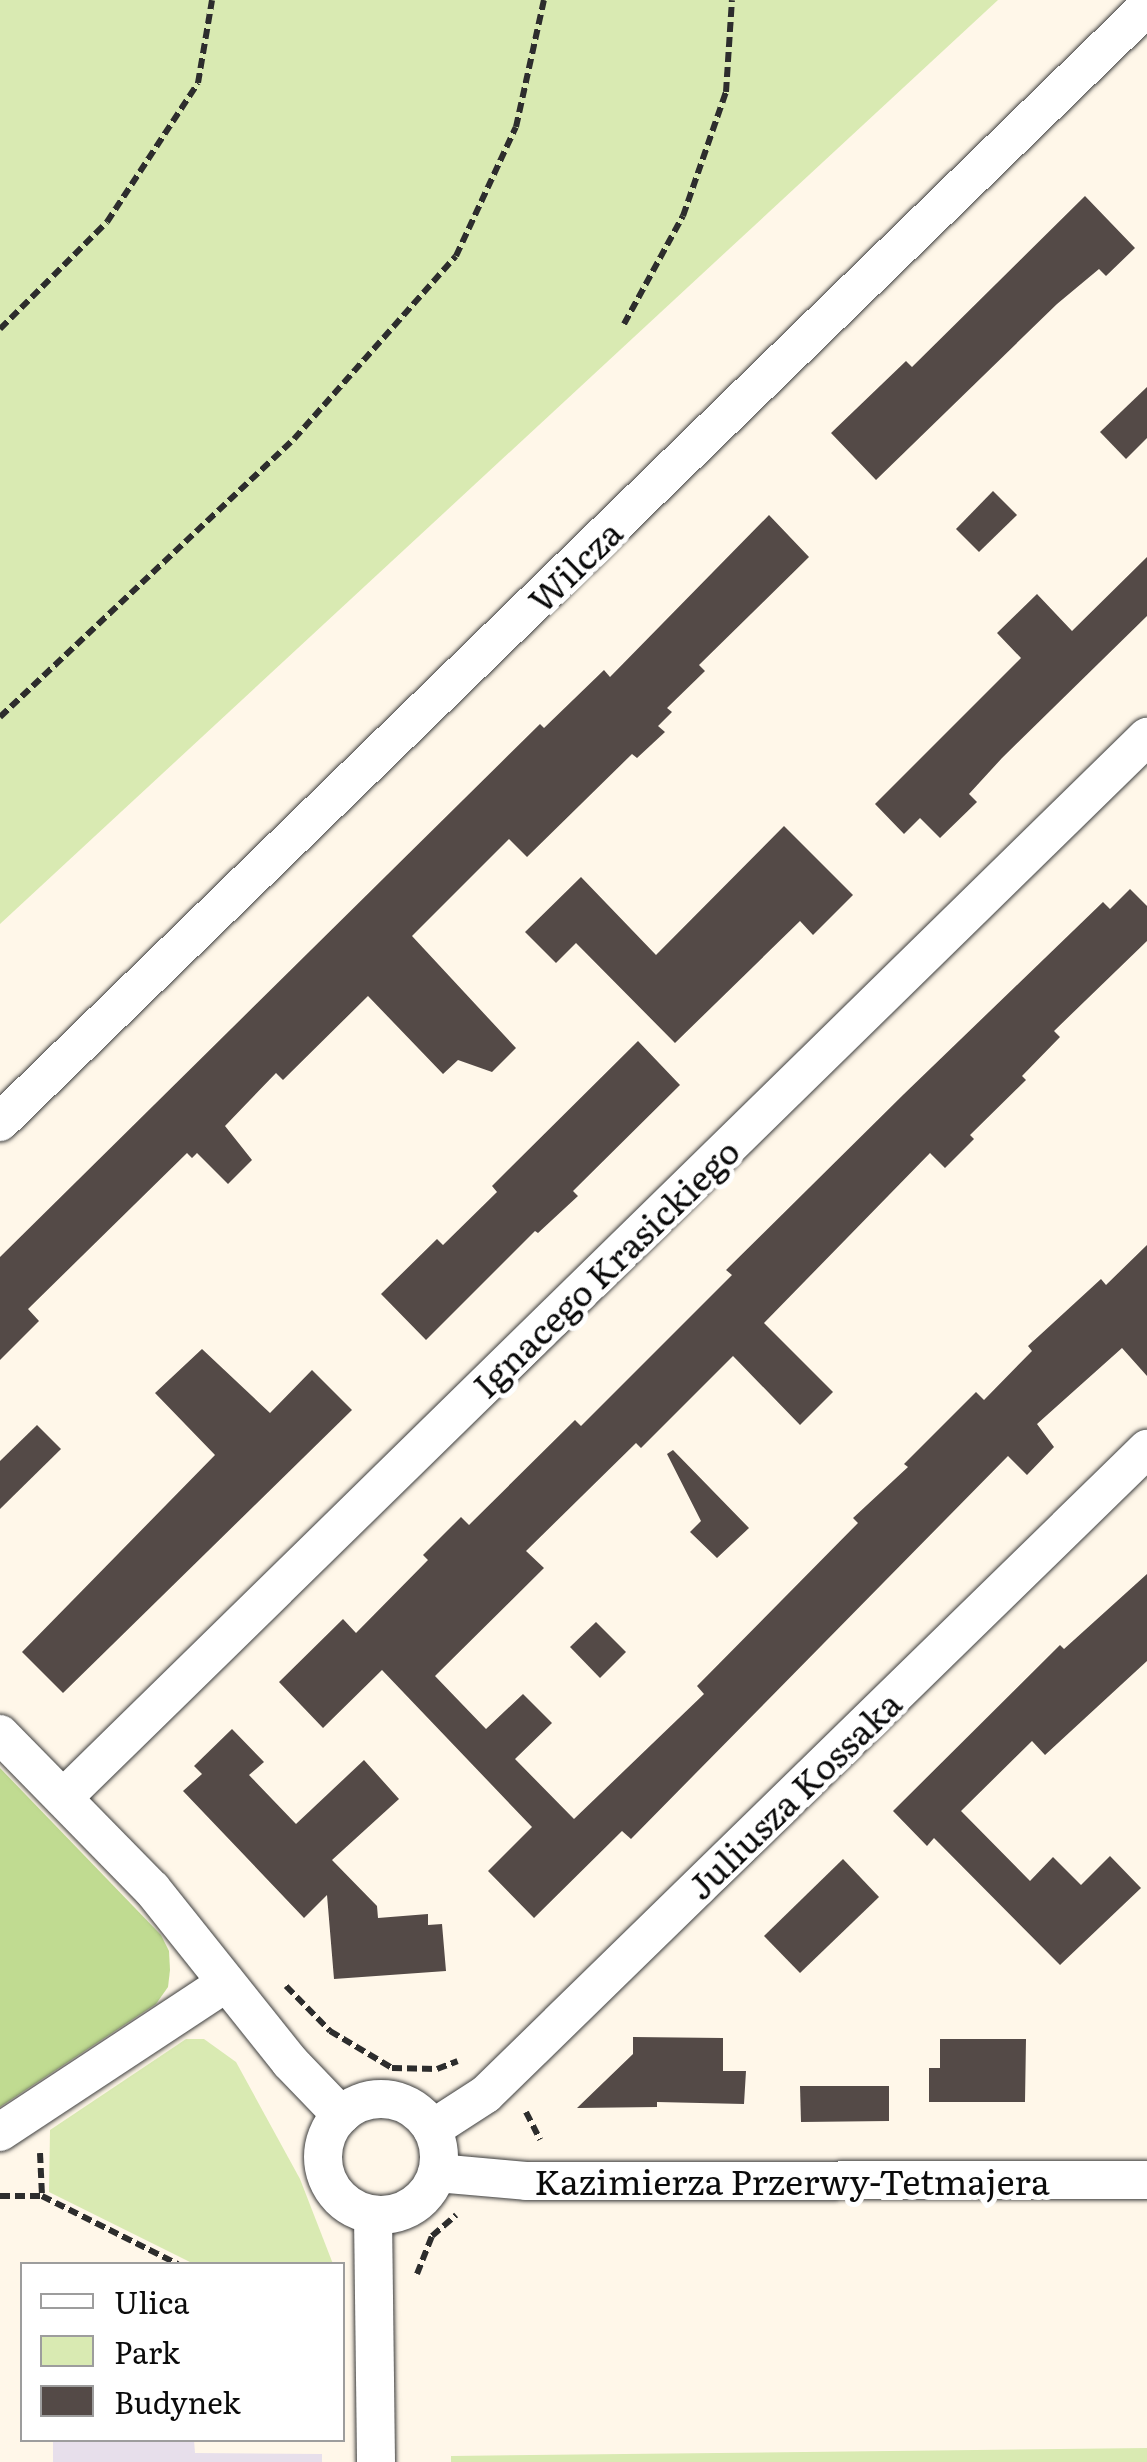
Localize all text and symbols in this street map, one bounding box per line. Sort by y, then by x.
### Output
street label: Wilcza [518,510,630,620]
street label: Ignacego Krasickiego [463,1129,747,1405]
street label: Juliusza Kossaka [677,1681,909,1907]
street label: Kazimierza Przerwy-Tetmajera [534,2159,1050,2201]
legend [20,2262,345,2442]
text: Ulica [114,2279,189,2323]
text: Park [114,2329,180,2373]
text: Budynek [114,2379,241,2423]

